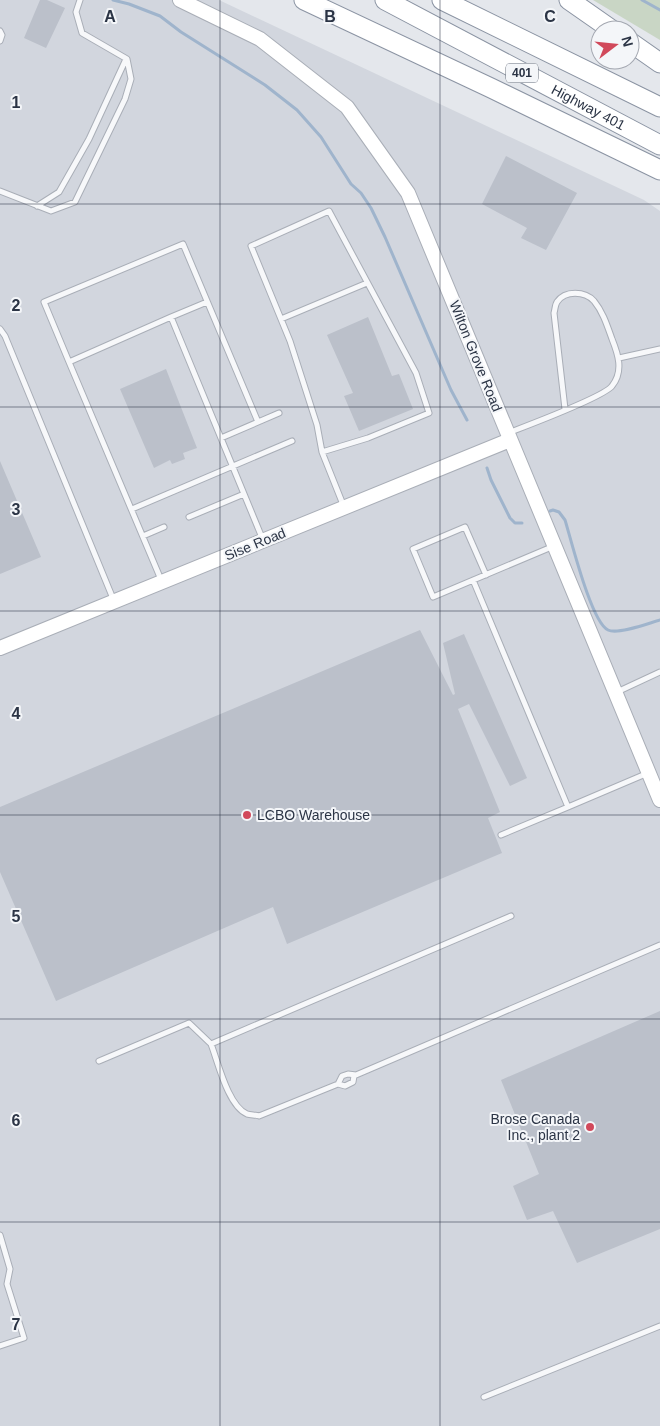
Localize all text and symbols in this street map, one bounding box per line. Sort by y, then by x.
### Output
text: A [104,8,116,25]
text: B [324,8,336,25]
text: C [544,8,556,25]
north arrow [590,20,640,70]
text: N [618,34,637,48]
road number: 401 [506,64,538,82]
street label: Highway 401 [549,81,628,133]
text: 1 [12,94,21,111]
text: 2 [12,297,21,314]
street label: Wilton Grove Road [446,298,506,414]
text: 3 [12,501,21,518]
street label: Sise Road [222,524,288,564]
text: 4 [12,705,21,722]
place label: LCBO Warehouse [257,807,370,823]
marker: LCBO Warehouse [241,809,253,821]
text: 5 [12,908,21,925]
place label: Brose Canada Inc., plant 2 [490,1111,580,1143]
text: 6 [12,1112,21,1129]
marker: Brose Canada Inc., plant 2 [584,1121,596,1133]
text: 7 [12,1316,21,1333]

